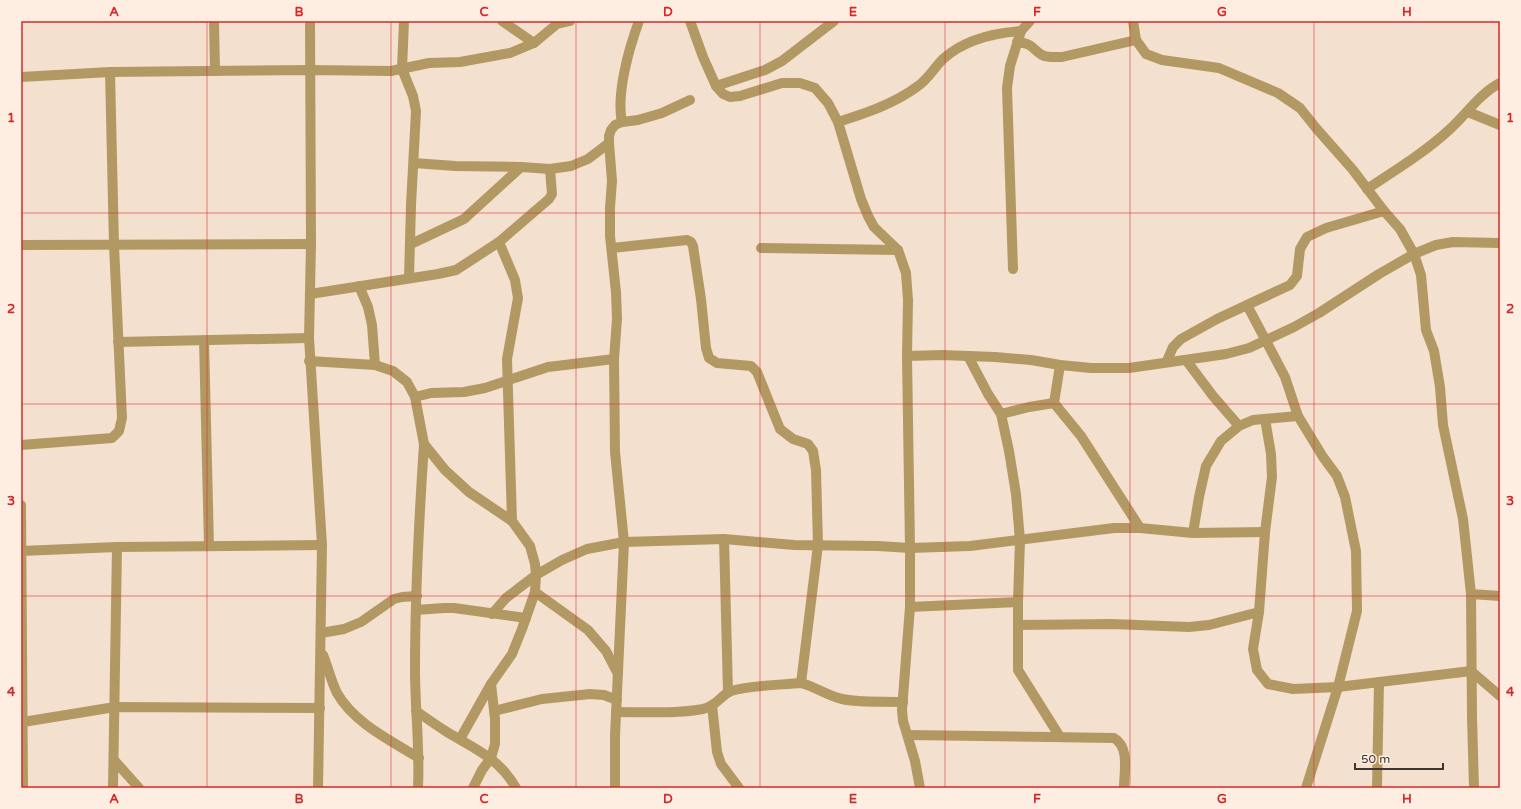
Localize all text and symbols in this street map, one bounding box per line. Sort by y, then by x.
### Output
text: A [109,4,119,20]
text: B [294,4,304,20]
text: C [479,4,489,20]
text: D [663,4,673,20]
text: E [849,4,857,20]
text: F [1033,4,1041,20]
text: G [1217,4,1227,20]
text: H [1402,4,1412,20]
text: 1 [7,110,15,126]
text: 1 [1506,110,1514,126]
text: 2 [7,301,15,317]
text: 2 [1506,301,1514,317]
text: 3 [7,493,15,509]
text: 3 [1506,493,1514,509]
text: 4 [7,684,16,700]
text: 4 [1506,684,1515,700]
scale bar [1355,745,1443,771]
text: 50 m [1361,752,1390,766]
text: A [109,791,119,807]
text: B [294,791,304,807]
text: C [479,791,489,807]
text: D [663,791,673,807]
text: E [849,791,857,807]
text: F [1033,791,1041,807]
text: G [1217,791,1227,807]
text: H [1402,791,1412,807]

